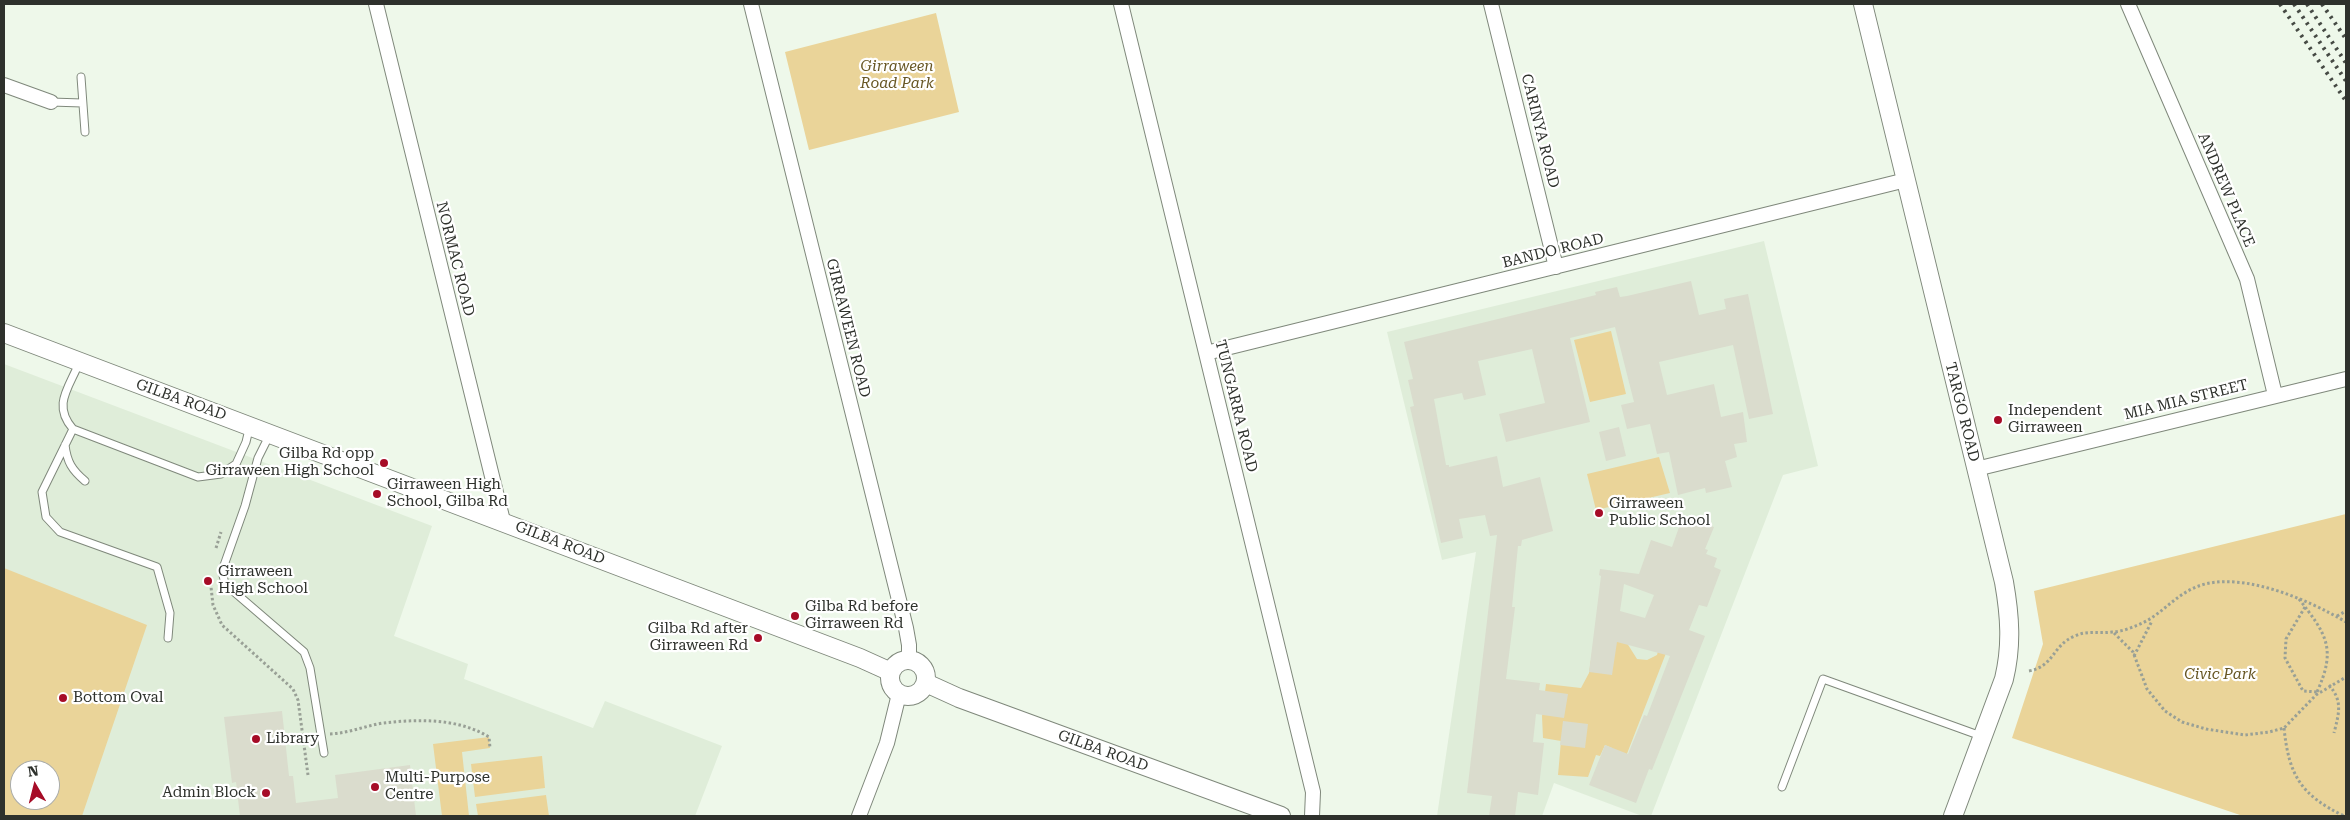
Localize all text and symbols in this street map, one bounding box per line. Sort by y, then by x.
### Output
park label: Girraween Road Park [860,58,934,93]
street label: CARINYA ROAD [1517,72,1563,190]
street label: ANDREW PLACE [2194,130,2258,250]
street label: NORMAC ROAD [432,200,478,318]
street label: BANDO ROAD [1500,230,1606,272]
street label: GIRRAWEEN ROAD [822,257,874,399]
street label: TUNGARRA ROAD [1211,338,1261,474]
street label: TARGO ROAD [1941,360,1983,464]
street label: GILBA ROAD [133,375,229,425]
street label: MIA MIA STREET [2122,376,2250,424]
place label: Independent Girraween [2008,402,2102,437]
marker: Independent Girraween [1992,414,2004,426]
place label: Gilba Rd opp Girraween High School [206,445,374,480]
marker: Gilba Rd opp Girraween High School [378,457,390,469]
place label: Girraween High School, Gilba Rd [387,476,508,511]
marker: Girraween High School, Gilba Rd [371,488,383,500]
place label: Girraween Public School [1609,495,1710,530]
marker: Girraween Public School [1593,507,1605,519]
street label: GILBA ROAD [513,518,607,568]
place label: Girraween High School [218,563,308,598]
marker: Girraween High School [202,575,214,587]
place label: Gilba Rd before Girraween Rd [805,598,918,633]
marker: Gilba Rd before Girraween Rd [789,610,801,622]
place label: Gilba Rd after Girraween Rd [648,620,748,655]
marker: Gilba Rd after Girraween Rd [752,632,764,644]
park label: Civic Park [2184,666,2256,684]
place label: Bottom Oval [73,689,163,707]
marker: Bottom Oval [57,692,69,704]
street label: GILBA ROAD [1055,726,1151,776]
place label: Library [266,730,319,748]
marker: Library [250,733,262,745]
north arrow [10,760,60,810]
text: N [27,762,40,780]
place label: Multi-Purpose Centre [385,769,490,804]
marker: Multi-Purpose Centre [369,781,381,793]
place label: Admin Block [162,784,256,802]
marker: Admin Block [260,787,272,799]

